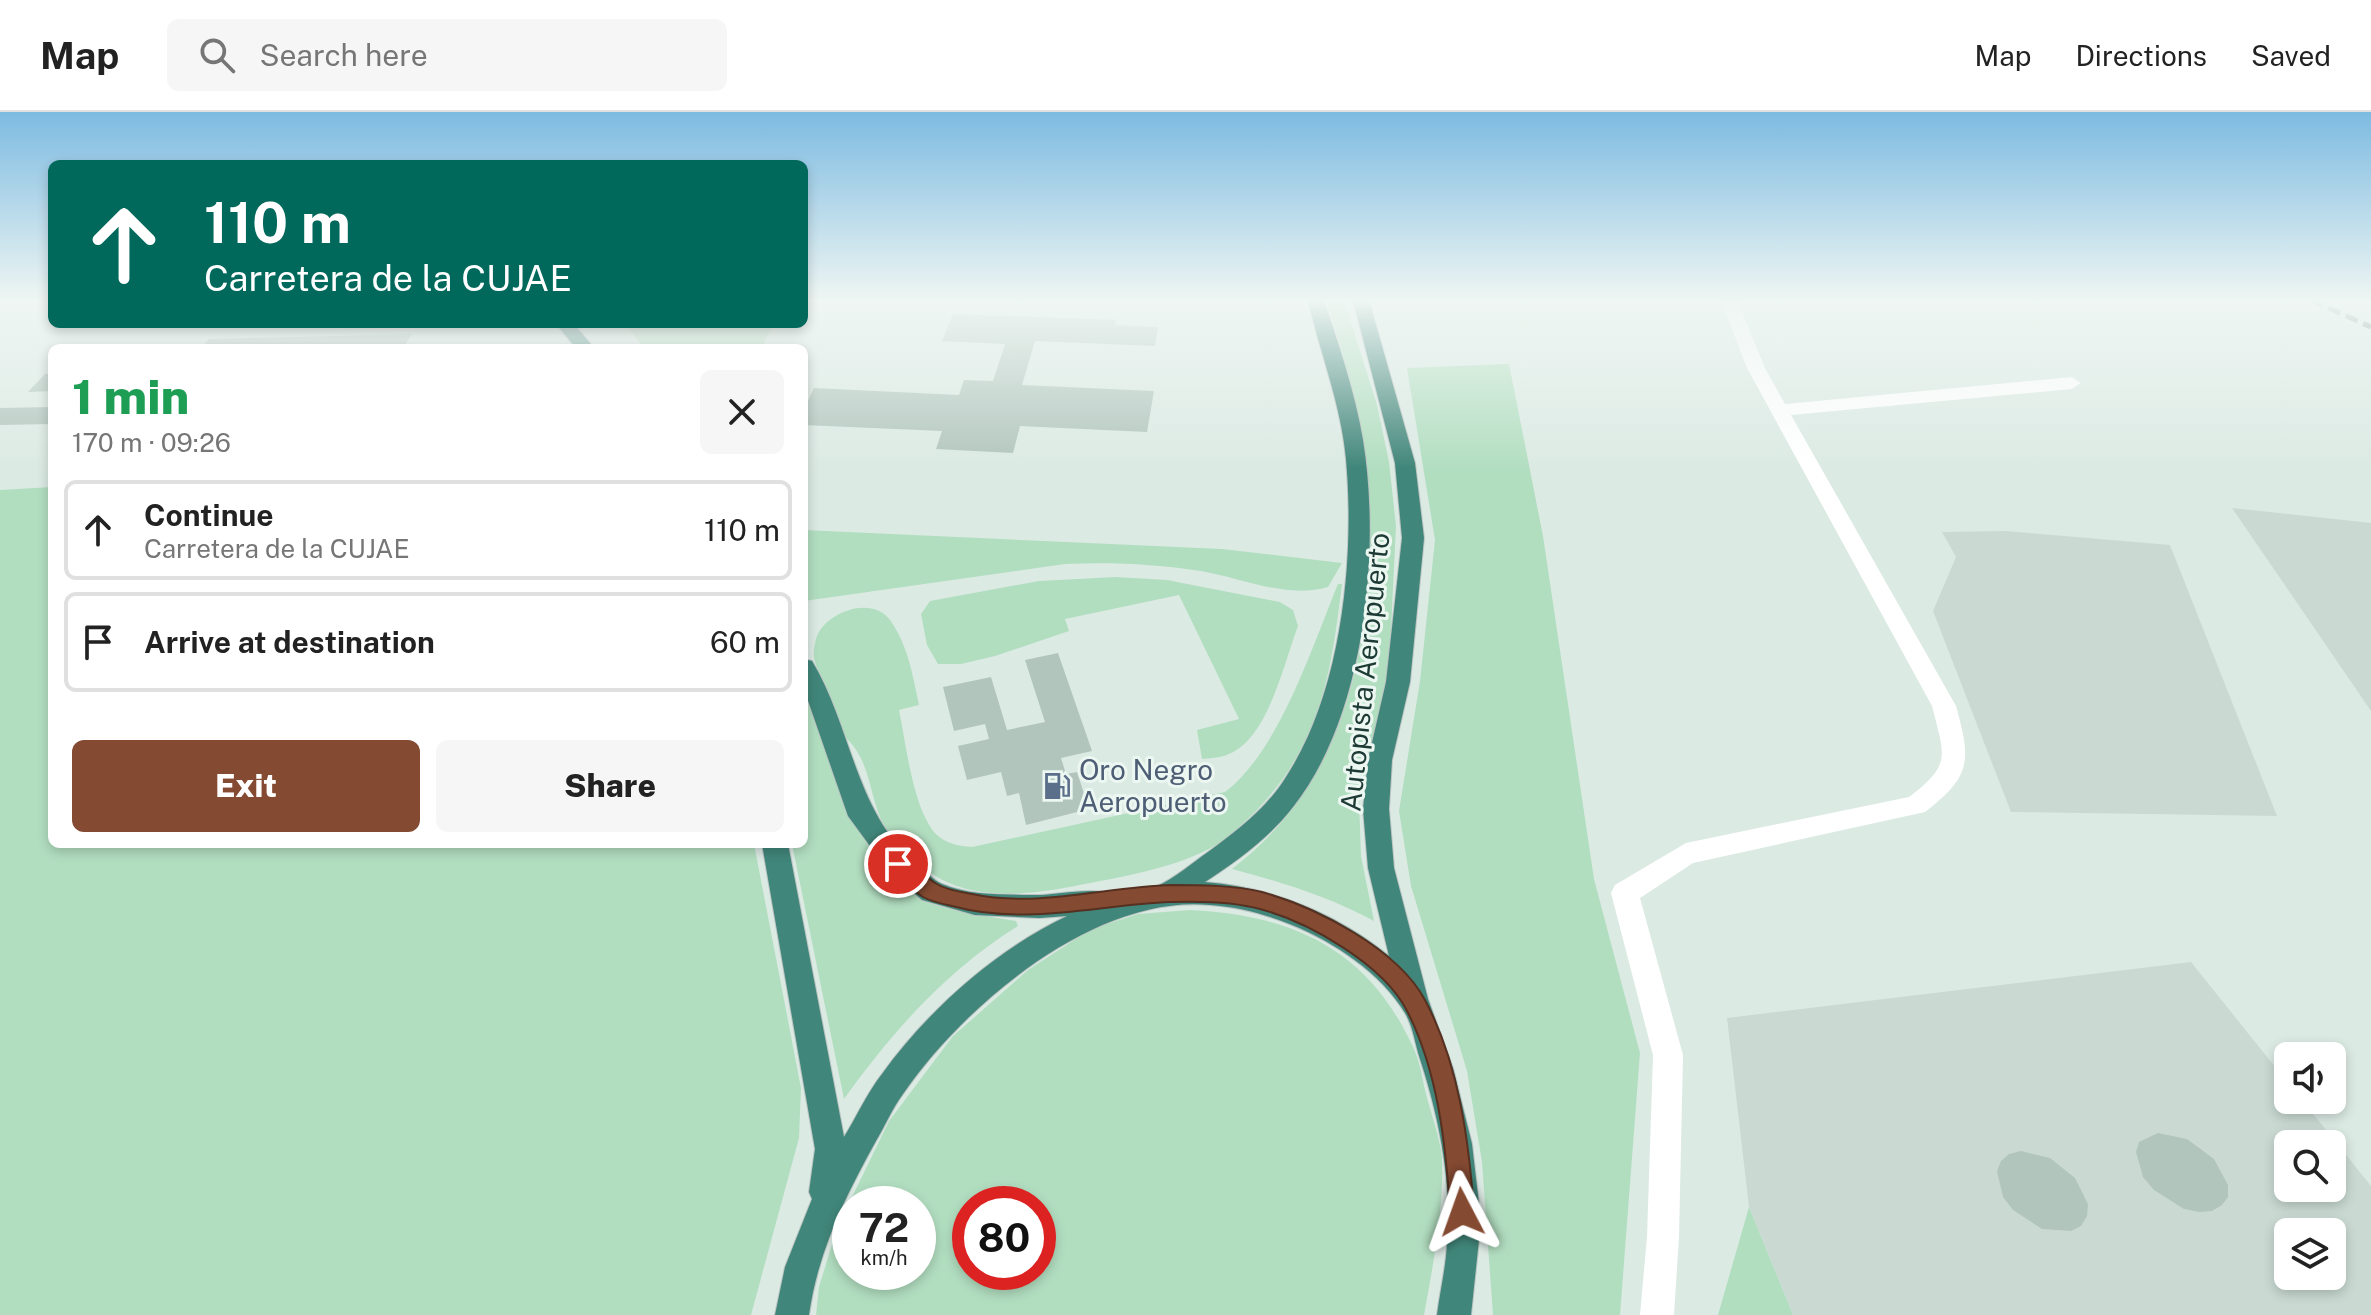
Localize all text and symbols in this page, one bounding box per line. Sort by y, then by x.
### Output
search box [167,19,727,91]
text: Map [40,33,119,78]
icon: search [195,33,239,77]
text: Search here [259,37,428,73]
text: Map [1975,39,2031,72]
text: Directions [2075,39,2207,72]
text: Saved [2251,39,2331,72]
text: 110 m [204,190,351,256]
icon: ahead [72,192,176,296]
text: Carretera de la CUJAE [204,257,572,299]
text: 1 min [72,368,189,425]
button: close [700,370,784,454]
text: 170 m · 09:26 [72,427,231,458]
text: Continue [144,497,274,533]
icon: ahead [76,508,120,552]
text: 110 m [704,512,780,548]
street label: Autopista Aeropuerto [1333,531,1396,813]
text: Carretera de la CUJAE [144,533,410,564]
icon: arrive [76,620,120,664]
text: Arrive at destination [144,624,435,660]
text: 60 m [710,624,780,660]
button: Exit [72,740,420,832]
button: Share [436,740,784,832]
place label: Oro Negro Aeropuerto [1079,753,1227,818]
fuel station icon: Oro Negro Aeropuerto [1042,771,1072,801]
pin [864,830,932,898]
icon: arrive [876,842,920,886]
map controls [2274,1042,2346,1290]
button: sound [2274,1042,2346,1114]
button: search [2274,1130,2346,1202]
position arrow [1420,1170,1504,1254]
speed limit sign: 80 [952,1186,1056,1290]
text: 72 [859,1204,909,1251]
button: layers [2274,1218,2346,1290]
text: km/h [860,1246,908,1270]

